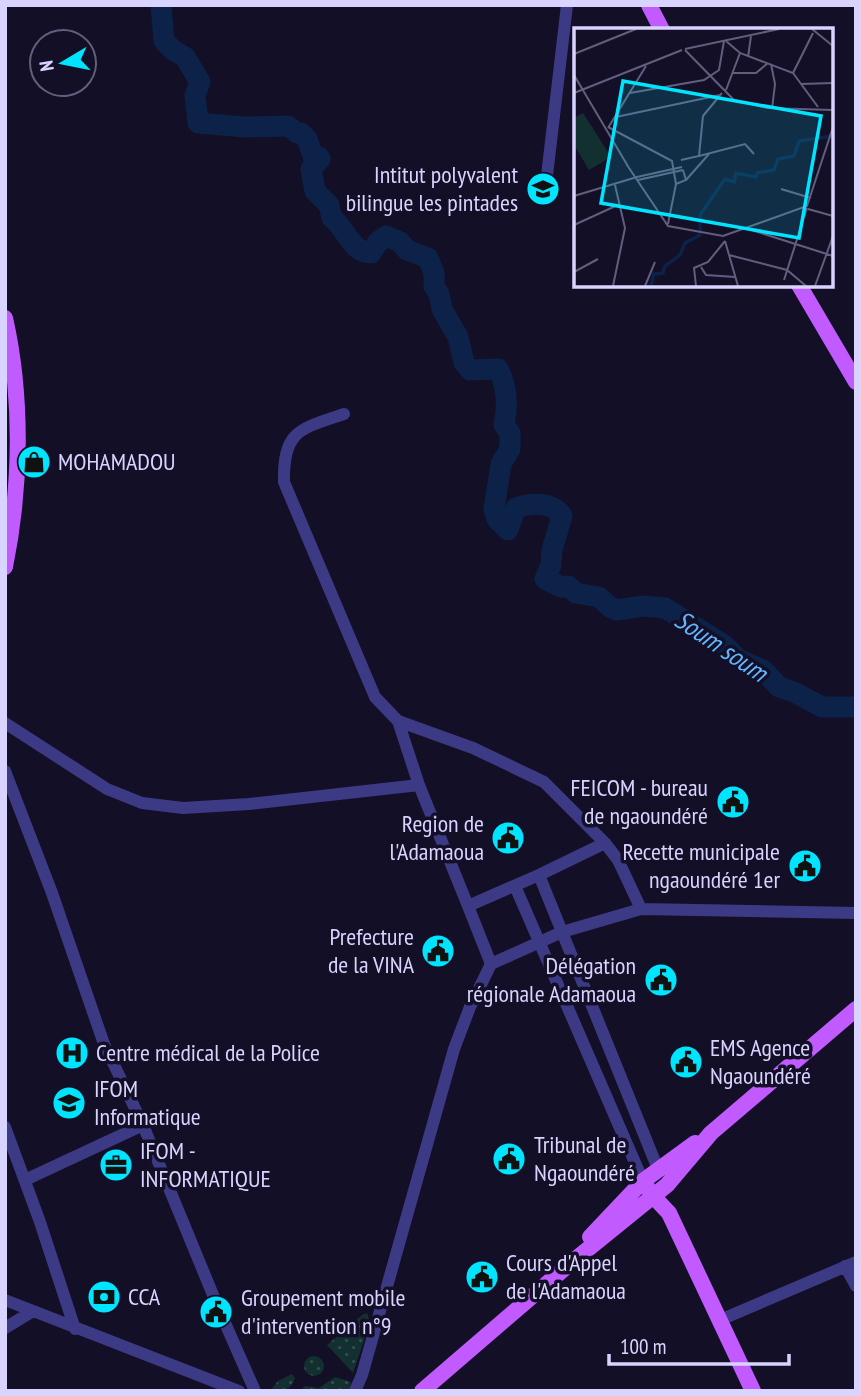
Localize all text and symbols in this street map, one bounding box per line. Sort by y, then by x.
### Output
north arrow [28,28,98,98]
inset map [574,28,833,287]
text: N [34,59,59,73]
place label: Intitut polyvalent bilingue les pintades [346,159,518,218]
school or university icon: Intitut polyvalent bilingue les pintades [524,170,562,208]
shop icon: MOHAMADOU [15,443,53,481]
place label: MOHAMADOU [58,446,176,477]
water label: Soum soum [669,603,775,690]
place label: FEICOM - bureau de ngaoundéré [571,772,708,831]
public building icon: FEICOM - bureau de ngaoundéré [714,783,752,821]
place label: Region de l'Adamaoua [389,808,484,867]
public building icon: Region de l'Adamaoua [489,819,527,857]
place label: Recette municipale ngaoundéré 1er [623,836,780,895]
public building icon: Recette municipale ngaoundéré 1er [786,847,824,885]
place label: Prefecture de la VINA [328,921,415,980]
public building icon: Prefecture de la VINA [419,932,457,970]
place label: Délégation régionale Adamaoua [467,950,636,1009]
public building icon: Délégation régionale Adamaoua [642,961,680,999]
place label: EMS Agence Ngaoundéré [710,1032,811,1091]
hospital icon: Centre médical de la Police [53,1034,91,1072]
place label: Centre médical de la Police [96,1037,320,1068]
public building icon: EMS Agence Ngaoundéré [667,1043,705,1081]
place label: IFOM Informatique [94,1073,201,1132]
school or university icon: IFOM Informatique [50,1084,88,1122]
place label: Tribunal de Ngaoundéré [534,1129,635,1188]
place label: IFOM - INFORMATIQUE [140,1135,271,1194]
public building icon: Tribunal de Ngaoundéré [490,1140,528,1178]
office icon: IFOM - INFORMATIQUE [97,1146,135,1184]
place label: Cours d'Appel de l'Adamaoua [506,1247,626,1306]
public building icon: Cours d'Appel de l'Adamaoua [463,1258,501,1296]
bank icon: CCA [85,1278,123,1316]
place label: CCA [128,1281,161,1312]
place label: Groupement mobile d'intervention n°9 [241,1282,405,1341]
public building icon: Groupement mobile d'intervention n°9 [197,1293,235,1331]
scale bar [609,1322,789,1366]
text: 100 m [620,1333,666,1360]

